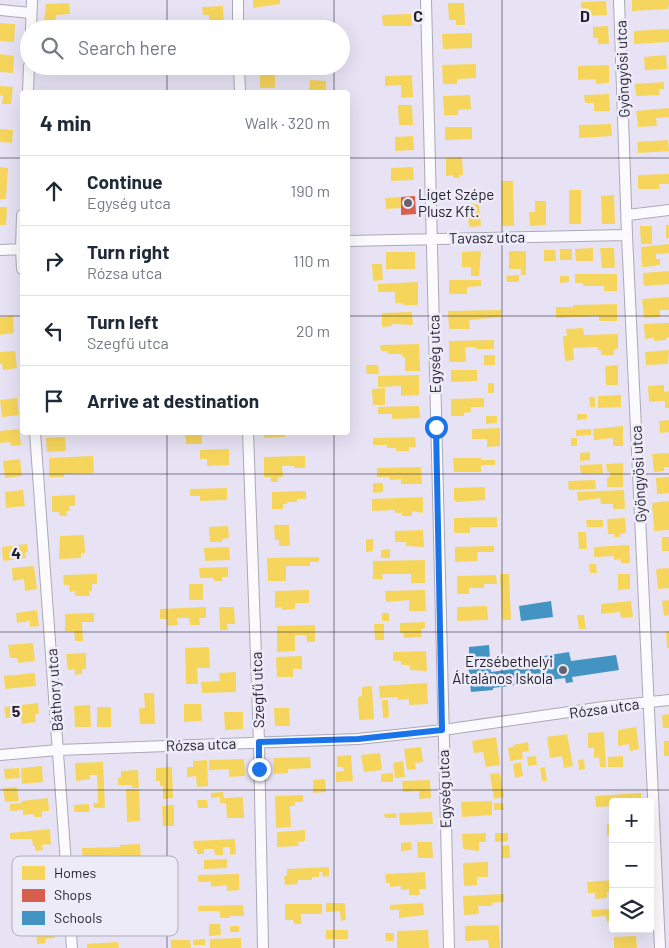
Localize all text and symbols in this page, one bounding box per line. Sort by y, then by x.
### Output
text: C [413,6,423,25]
text: D [580,6,590,25]
search box [20,20,350,75]
street label: Gyöngyösi utca [611,20,633,118]
icon: search [38,34,66,62]
text: Search here [78,36,177,59]
text: 4 min [40,110,91,135]
text: Walk · 320 m [245,113,330,132]
text: Continue [87,170,163,193]
icon: ahead [40,177,68,205]
text: 190 m [291,181,330,200]
place label: Liget Szépe Plusz Kft. [418,185,494,220]
text: Egység utca [87,193,171,212]
marker: Liget Szépe Plusz Kft. [402,197,414,209]
street label: Tavasz utca [449,227,525,247]
text: Turn right [87,240,169,263]
icon: right [40,247,68,275]
text: 110 m [293,251,330,270]
text: Rózsa utca [87,263,162,282]
text: Turn left [87,310,158,333]
street label: Egység utca [424,315,444,393]
icon: left [40,317,68,345]
text: 20 m [296,321,330,340]
text: Szegfű utca [87,333,169,352]
icon: arrive [40,387,68,415]
text: Arrive at destination [87,389,259,412]
route start [425,416,448,439]
street label: Gyöngyösi utca [626,425,650,523]
text: 4 [11,543,21,562]
street label: Báthory utca [42,648,66,732]
street label: Szegfű utca [247,651,267,729]
place label: Erzsébethelyi Általános Iskola [452,652,553,687]
marker: Erzsébethelyi Általános Iskola [557,664,569,676]
street label: Rózsa utca [568,694,640,722]
text: 5 [12,701,21,720]
street label: Rózsa utca [165,734,237,754]
street label: Egység utca [434,749,454,829]
route end [248,758,271,781]
map controls [609,798,654,933]
button: + [609,798,654,843]
button: − [609,843,654,888]
legend [12,856,178,936]
text: Homes [54,864,97,881]
text: Shops [54,886,92,903]
button: layers [609,888,654,933]
text: Schools [54,909,102,926]

